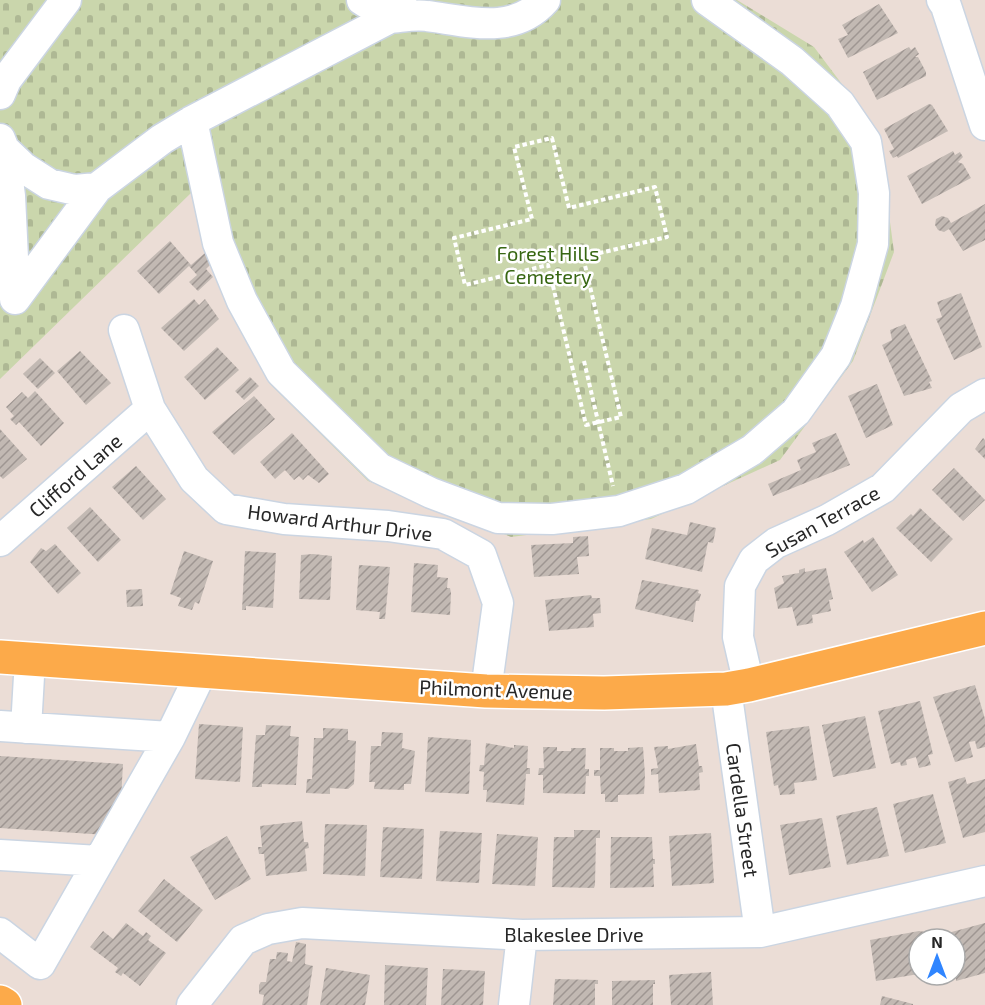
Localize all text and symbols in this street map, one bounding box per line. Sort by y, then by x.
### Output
park label: Forest Hills Cemetery [497,241,599,288]
street label: Clifford Lane [24,428,126,522]
street label: Susan Terrace [761,480,883,562]
street label: Howard Arthur Drive [246,499,434,545]
street label: Philmont Avenue [419,674,573,704]
street label: Cardella Street [722,741,764,879]
street label: Blakeslee Drive [504,922,644,946]
north arrow [907,927,967,987]
text: N [931,932,943,951]

